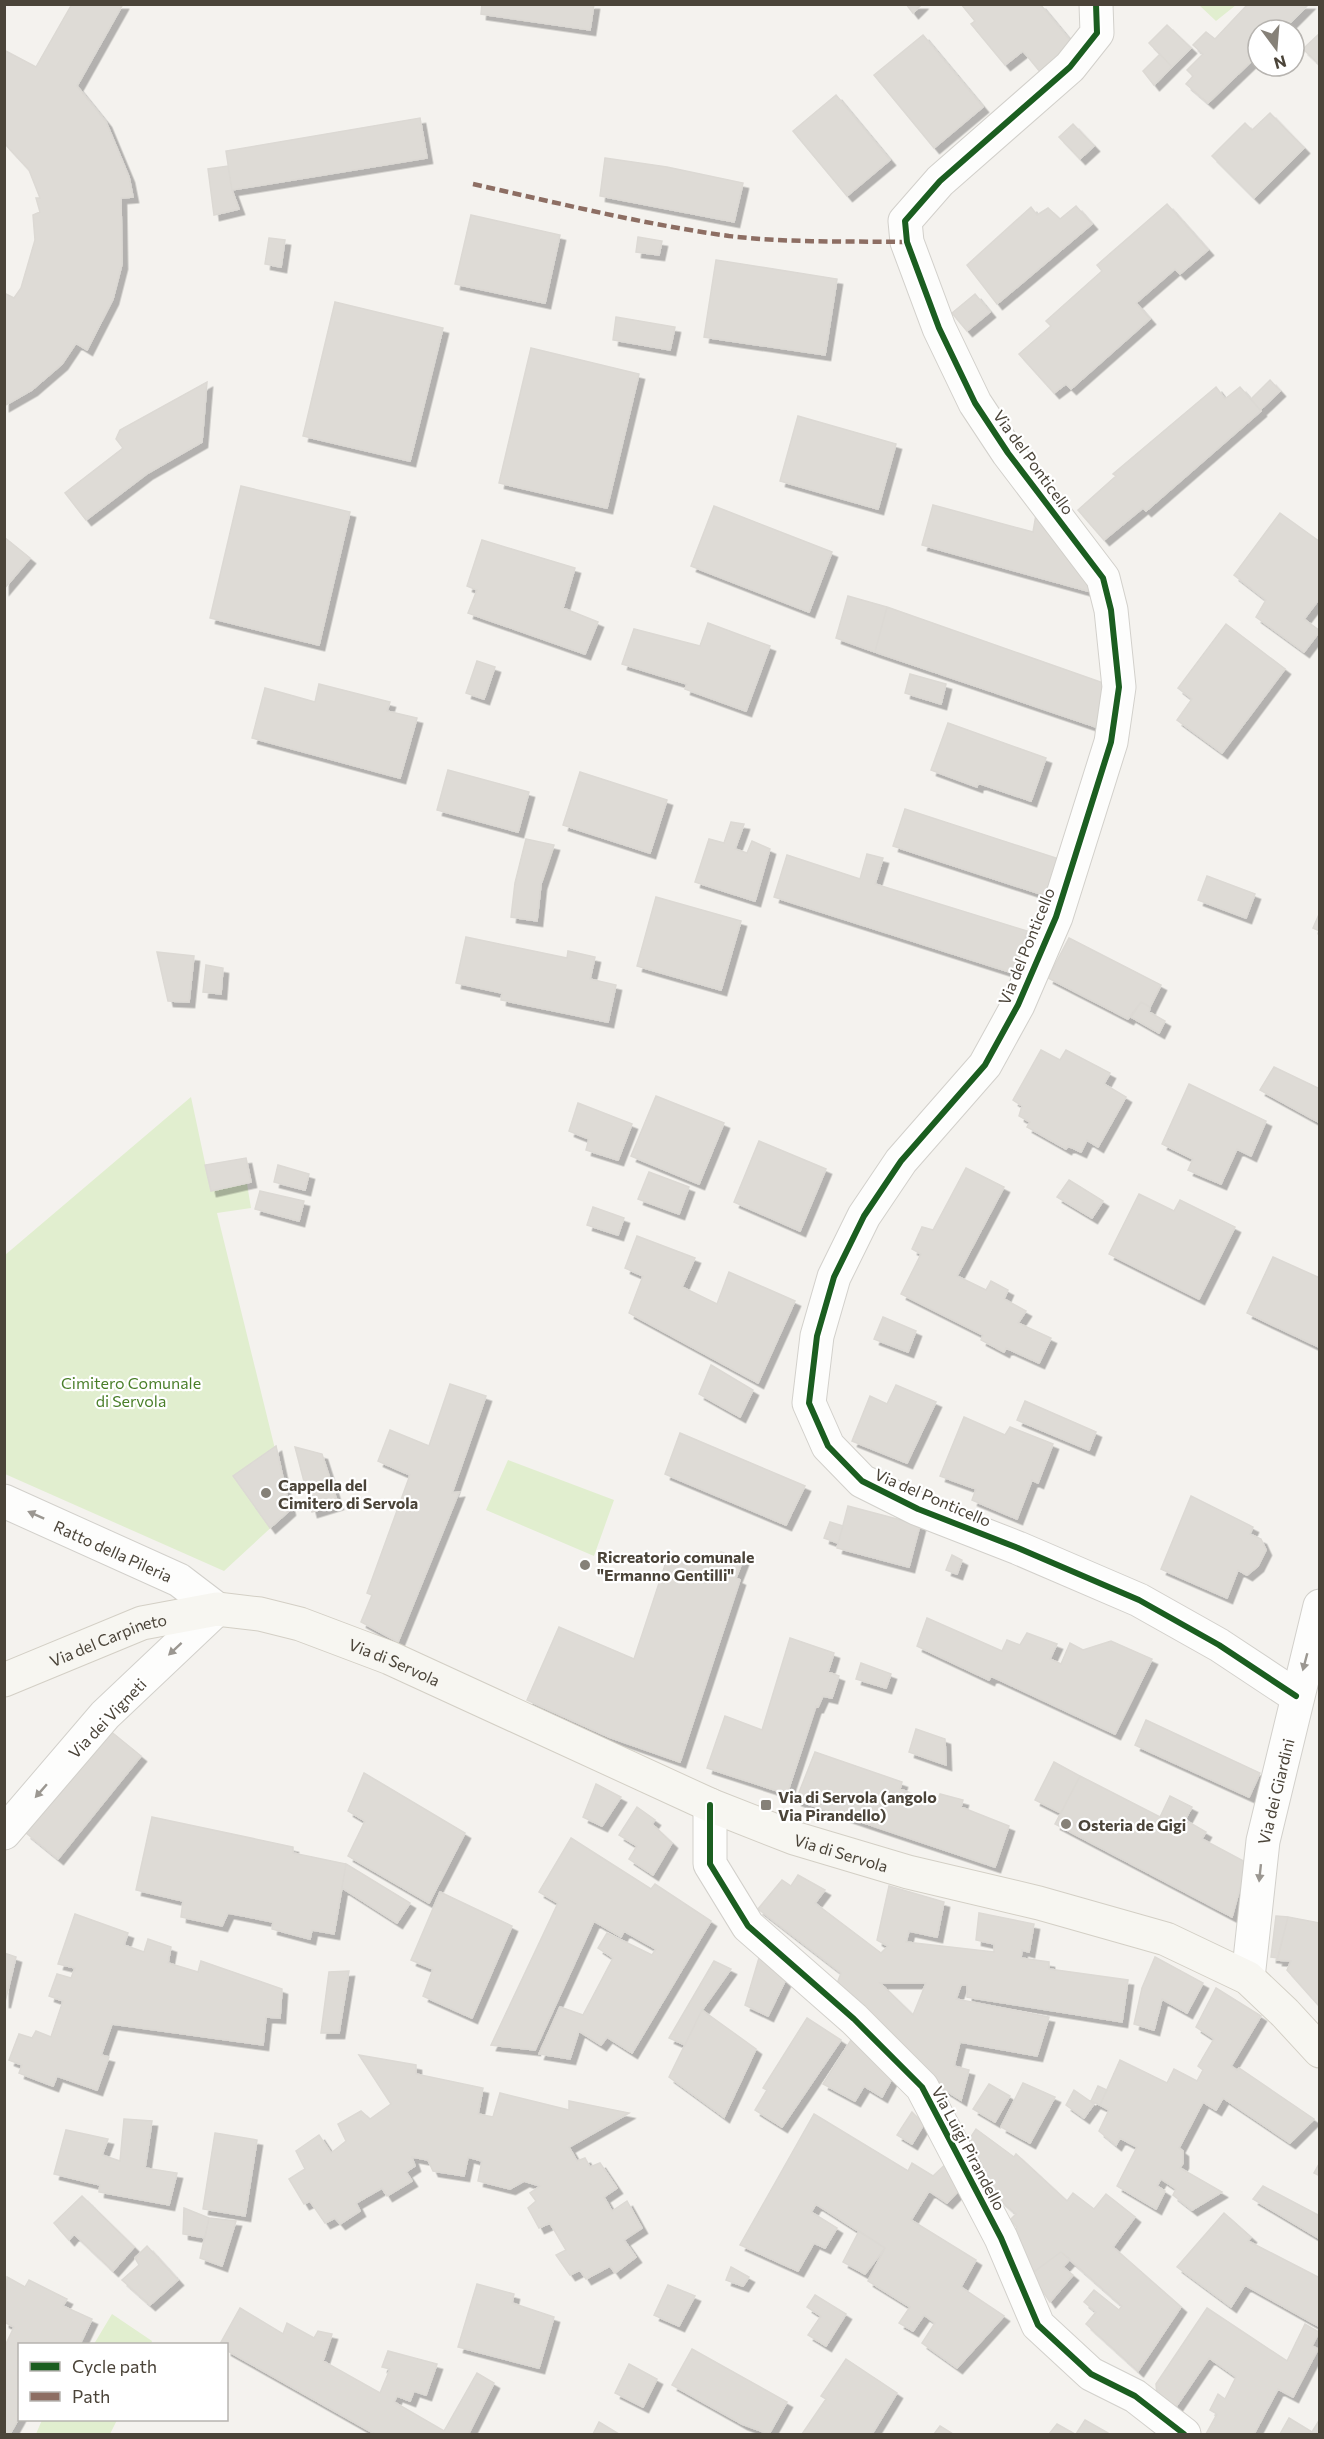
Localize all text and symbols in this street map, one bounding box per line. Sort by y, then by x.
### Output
north arrow [1246,18,1306,78]
text: N [1272,52,1289,74]
street label: Via del Ponticello [990,406,1078,518]
street label: Via del Ponticello [994,885,1058,1007]
park label: Cimitero Comunale di Servola [61,1373,201,1410]
street label: Via del Ponticello [872,1464,994,1530]
place label: Cappella del Cimitero di Servola [278,1475,418,1512]
marker: Cappella del Cimitero di Servola [259,1486,273,1500]
one-way arrow [26,1510,44,1520]
street label: Ratto della Pileria [51,1515,175,1585]
place label: Ricreatorio comunale "Ermanno Gentilli" [597,1547,754,1584]
marker: Ricreatorio comunale "Ermanno Gentilli" [578,1558,592,1572]
street label: Via del Carpineto [46,1609,168,1670]
street label: Via di Servola [346,1634,443,1689]
one-way arrow [168,1642,182,1656]
one-way arrow [1300,1653,1309,1671]
street label: Via dei Vigneti [64,1674,150,1762]
street label: Via dei Giardini [1253,1736,1297,1846]
one-way arrow [34,1783,47,1799]
place label: Via di Servola (angolo Via Pirandello) [778,1787,937,1824]
marker: Via di Servola (angolo Via Pirandello) [759,1798,773,1812]
place label: Osteria de Gigi [1078,1815,1186,1834]
marker: Osteria de Gigi [1059,1817,1073,1831]
street label: Via di Servola [792,1829,891,1875]
one-way arrow [1255,1864,1264,1883]
street label: Via Luigi Pirandello [928,2083,1010,2213]
legend [18,2343,228,2421]
text: Cycle path [72,2355,157,2377]
text: Path [72,2385,110,2407]

